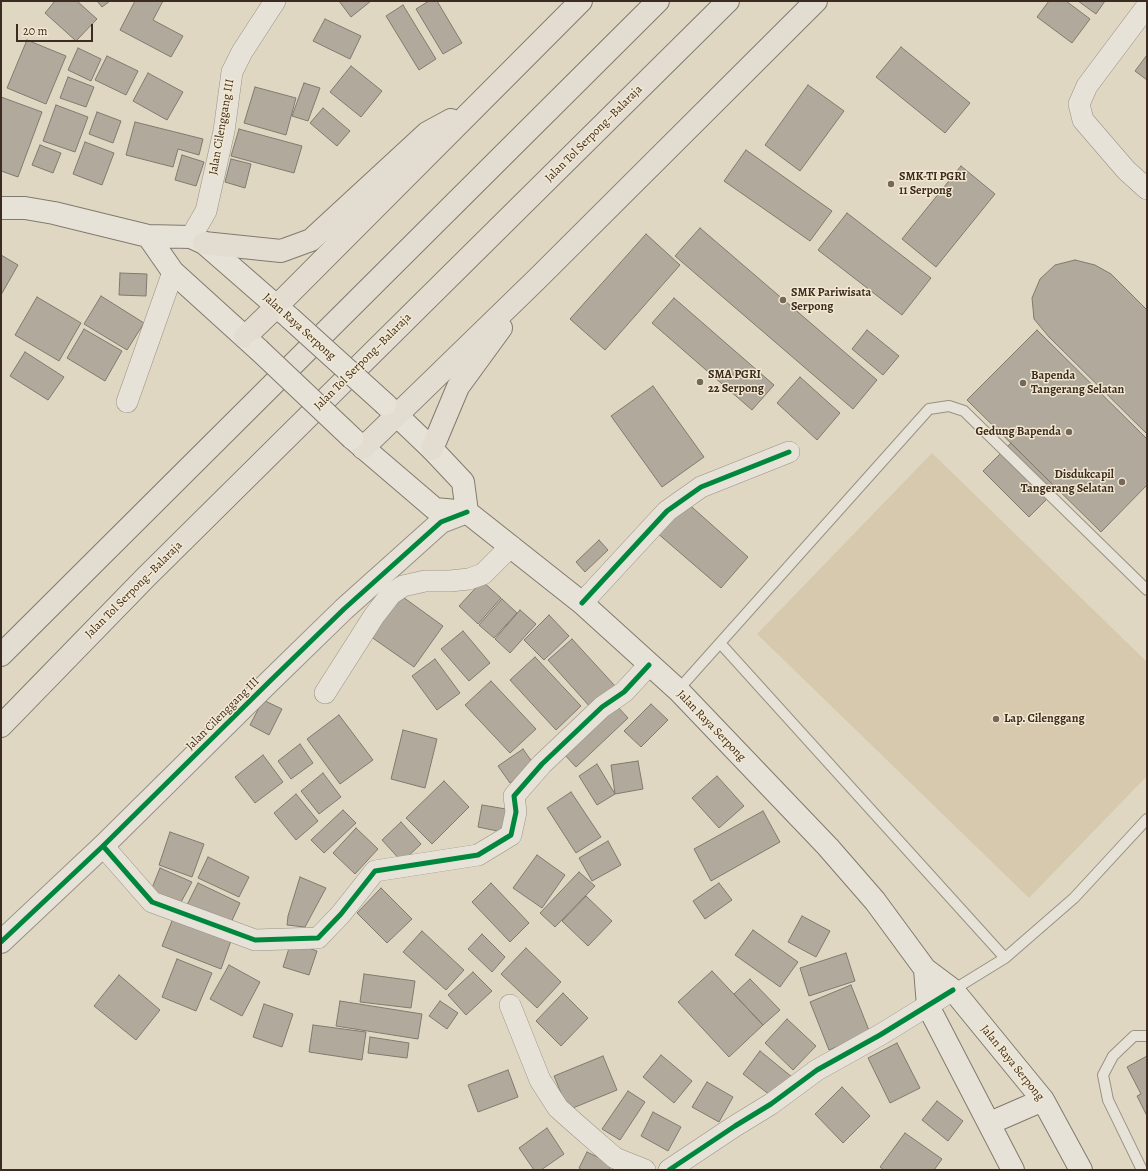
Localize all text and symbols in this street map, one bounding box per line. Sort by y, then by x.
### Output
scale bar [18,16,95,42]
text: 20 m [23,23,47,39]
street label: Jalan Cilenggang III [206,78,238,176]
street label: Jalan Tol Serpong–Balaraja [542,82,646,186]
place label: SMK-TI PGRI 11 Serpong [899,170,966,198]
marker: SMK-TI PGRI 11 Serpong [886,179,896,189]
place label: SMK Pariwisata Serpong [791,286,871,314]
street label: Jalan Raya Serpong [260,290,338,364]
marker: SMK Pariwisata Serpong [778,295,788,305]
street label: Jalan Tol Serpong–Balaraja [311,310,415,414]
place label: SMA PGRI 22 Serpong [708,368,764,396]
place label: Bapenda Tangerang Selatan [1031,369,1124,397]
marker: SMA PGRI 22 Serpong [695,377,705,387]
marker: Bapenda Tangerang Selatan [1018,378,1028,388]
place label: Gedung Bapenda [976,425,1061,439]
marker: Gedung Bapenda [1064,427,1074,437]
place label: Disdukcapil Tangerang Selatan [1021,468,1114,496]
marker: Disdukcapil Tangerang Selatan [1117,477,1127,487]
street label: Jalan Tol Serpong–Balaraja [82,538,186,642]
street label: Jalan Cilenggang III [183,674,263,754]
street label: Jalan Raya Serpong [673,687,749,765]
place label: Lap. Cilenggang [1004,712,1085,726]
marker: Lap. Cilenggang [991,714,1001,724]
street label: Jalan Raya Serpong [977,1022,1047,1104]

